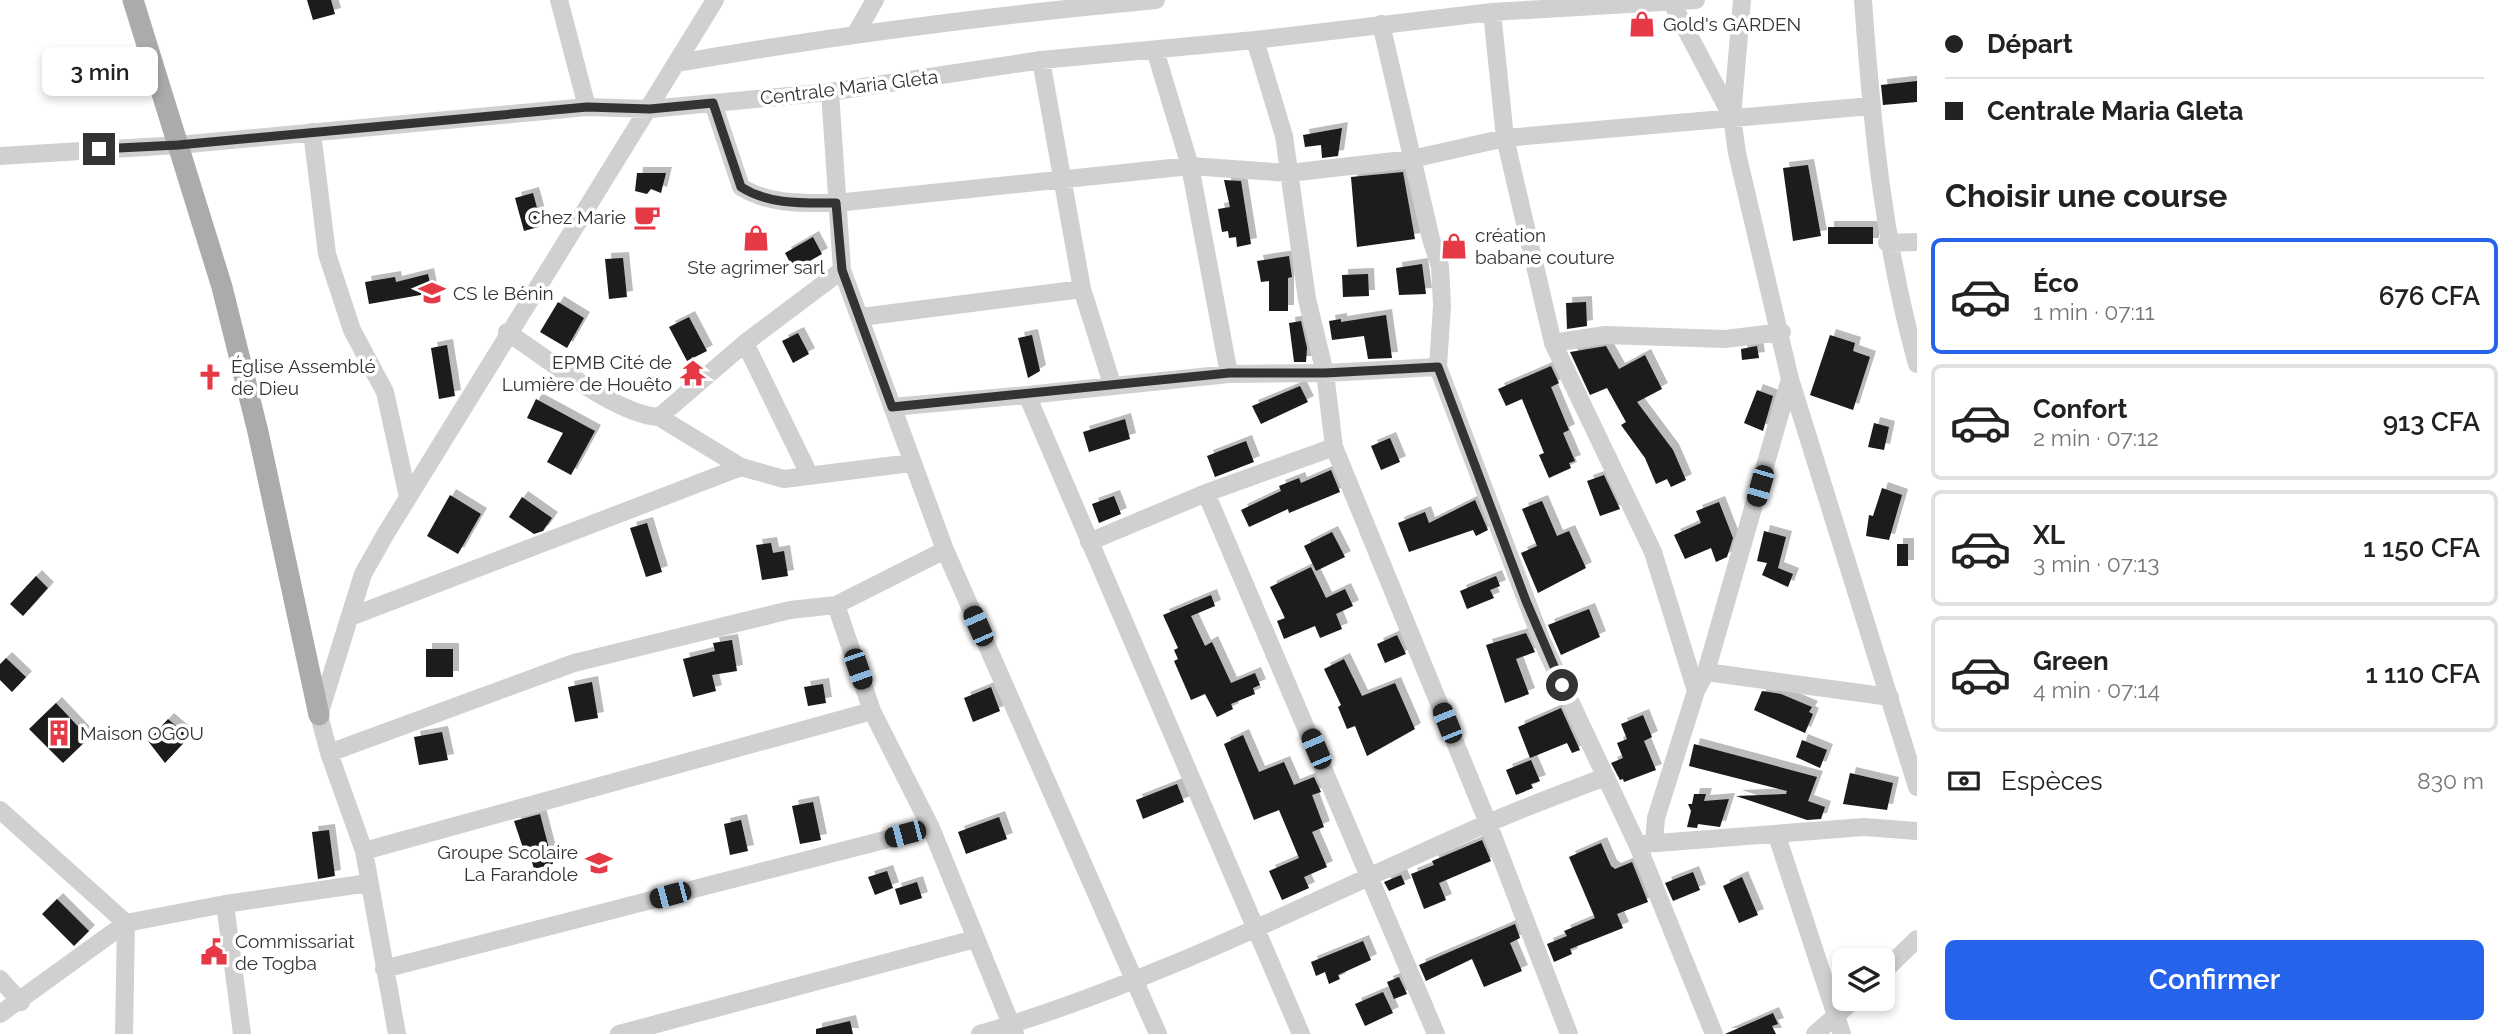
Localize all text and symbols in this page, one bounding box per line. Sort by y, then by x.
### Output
shop icon: Gold's GARDEN [1627,9,1657,39]
place label: Gold's GARDEN [1663,13,1801,35]
text: Départ [1987,29,2073,59]
callout: 3 min [41,47,157,96]
text: 3 min [71,58,129,85]
street label: Centrale Maria Gleta [759,65,939,109]
text: Centrale Maria Gleta [1987,96,2243,126]
route end [83,133,115,165]
text: Choisir une course [1945,177,2228,214]
cafe icon: Chez Marie [632,202,662,232]
place label: Chez Marie [528,206,626,228]
shop icon: Ste agrimer sarl [741,223,771,253]
place label: création babane couture [1475,224,1614,268]
shop icon: création babane couture [1439,231,1469,261]
place label: Ste agrimer sarl [687,256,826,278]
icon: car [1949,265,2012,328]
text: Éco [2033,268,2079,298]
school or university icon: CS le Bénin [417,278,447,308]
text: 676 CFA [2379,281,2480,311]
place label: CS le Bénin [453,282,554,304]
text: 1 min · 07:11 [2033,298,2155,325]
place label: EPMB Cité de Lumière de Houêto [502,351,672,395]
place label: Église Assemblé de Dieu [231,355,376,399]
temple icon: EPMB Cité de Lumière de Houêto [678,358,708,388]
church icon: Église Assemblé de Dieu [195,362,225,392]
icon: car [1949,391,2012,454]
text: Confort [2033,394,2127,424]
text: 913 CFA [2383,407,2480,437]
text: 2 min · 07:12 [2033,424,2159,451]
car [1745,463,1776,509]
icon: car [1949,517,2012,580]
text: XL [2033,520,2065,550]
text: 1 150 CFA [2363,533,2480,563]
text: 3 min · 07:13 [2033,550,2159,577]
car [960,603,997,649]
icon: car [1949,643,2012,706]
car [842,646,875,692]
text: Green [2033,646,2109,676]
text: 1 110 CFA [2365,659,2480,689]
route start [1546,669,1578,701]
text: 4 min · 07:14 [2033,676,2160,703]
car [1430,700,1465,746]
building icon: Maison OGOU [44,718,74,748]
place label: Maison OGOU [80,722,204,744]
car [1299,726,1334,772]
icon: cash [1945,762,1983,800]
text: Espèces [2001,766,2103,796]
text: 830 m [2417,767,2484,794]
car [882,818,929,850]
place label: Groupe Scolaire La Farandole [437,841,578,885]
school or university icon: Groupe Scolaire La Farandole [584,848,614,878]
car [647,879,694,911]
place label: Commissariat de Togba [235,930,355,974]
public building icon: Commissariat de Togba [199,937,229,967]
button: Confirmer [1945,940,2484,1020]
map controls [1832,948,1895,1011]
button: layers [1832,948,1895,1011]

